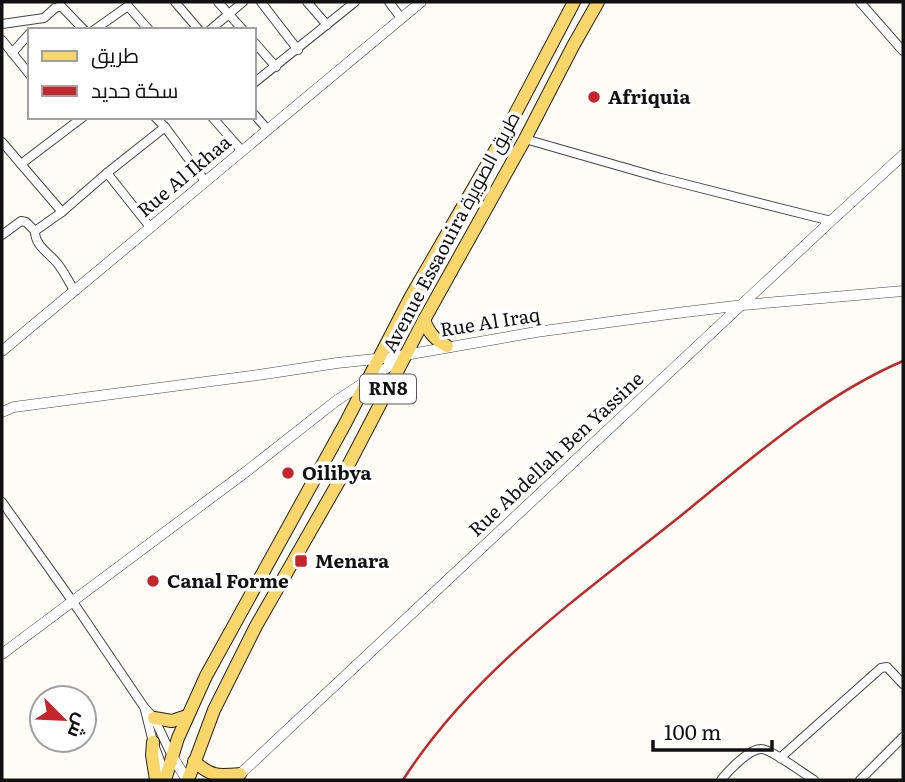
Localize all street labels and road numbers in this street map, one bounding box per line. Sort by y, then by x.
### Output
street label: Avenue Essaouira طريق الصويرة [375,106,526,357]
street label: Rue Al Ikhaa [130,127,237,223]
street label: Rue Al Iraq [438,299,543,343]
street label: Rue Abdellah Ben Yassine [462,364,649,542]
road number: RN8 [360,374,416,404]

